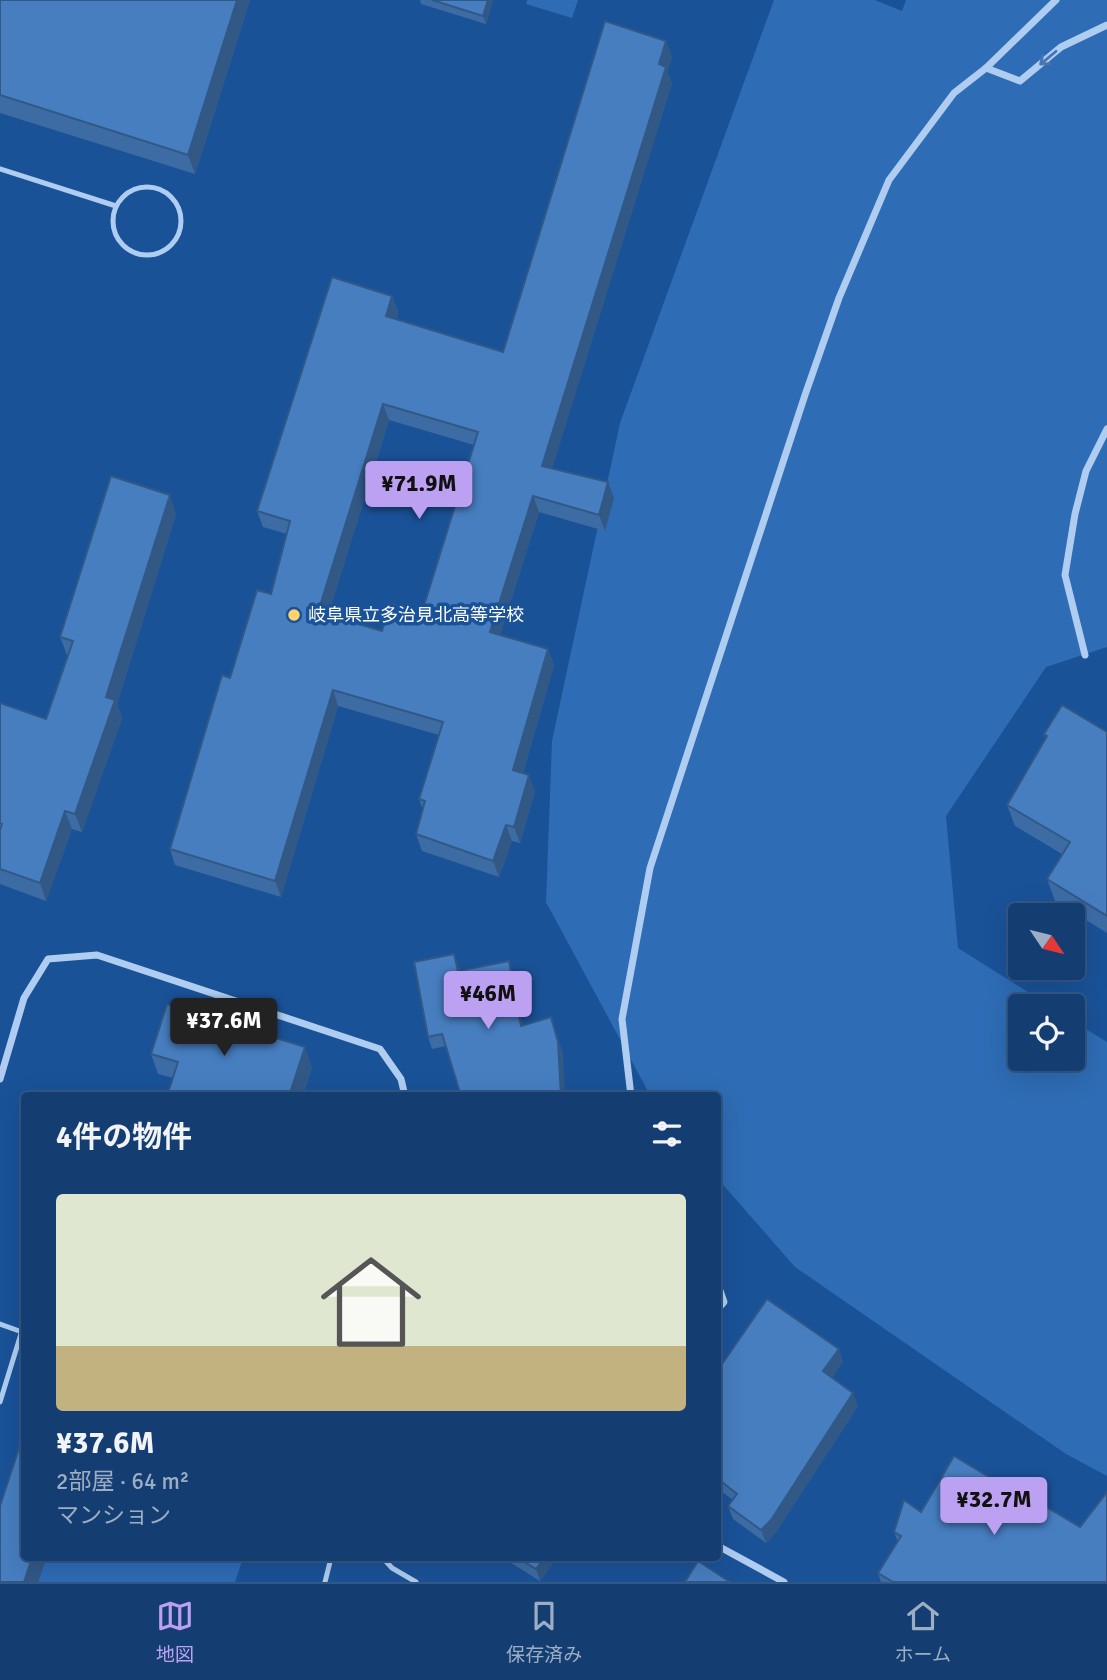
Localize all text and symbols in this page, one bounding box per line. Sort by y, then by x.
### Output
one-way arrow [1039,50,1057,66]
pin: ¥71.9M [362,462,476,521]
text: ¥71.9M [381,469,457,498]
place label: 岐阜県立多治見北高等学校 [308,604,524,626]
marker: 岐阜県立多治見北高等学校 [286,607,302,623]
north arrow [1008,903,1085,980]
map controls [1008,903,1085,1071]
pin: ¥46M [447,972,529,1031]
text: ¥46M [460,979,516,1008]
button: locate [1008,994,1085,1071]
pin: ¥37.6M [167,998,281,1058]
text: ¥37.6M [186,1006,262,1035]
icon: filters [648,1115,686,1153]
text: 4件の物件 [56,1119,192,1156]
icon: home [308,1239,434,1365]
text: ¥37.6M [56,1425,154,1462]
text: 2部屋 · 64 m² [56,1467,189,1496]
pin: ¥32.7M [937,1478,1051,1537]
text: ¥32.7M [956,1485,1032,1514]
text: マンション [56,1501,171,1530]
tab: 地図 [156,1597,194,1667]
tab: 保存済み [506,1597,582,1667]
tab: ホーム [894,1597,951,1667]

